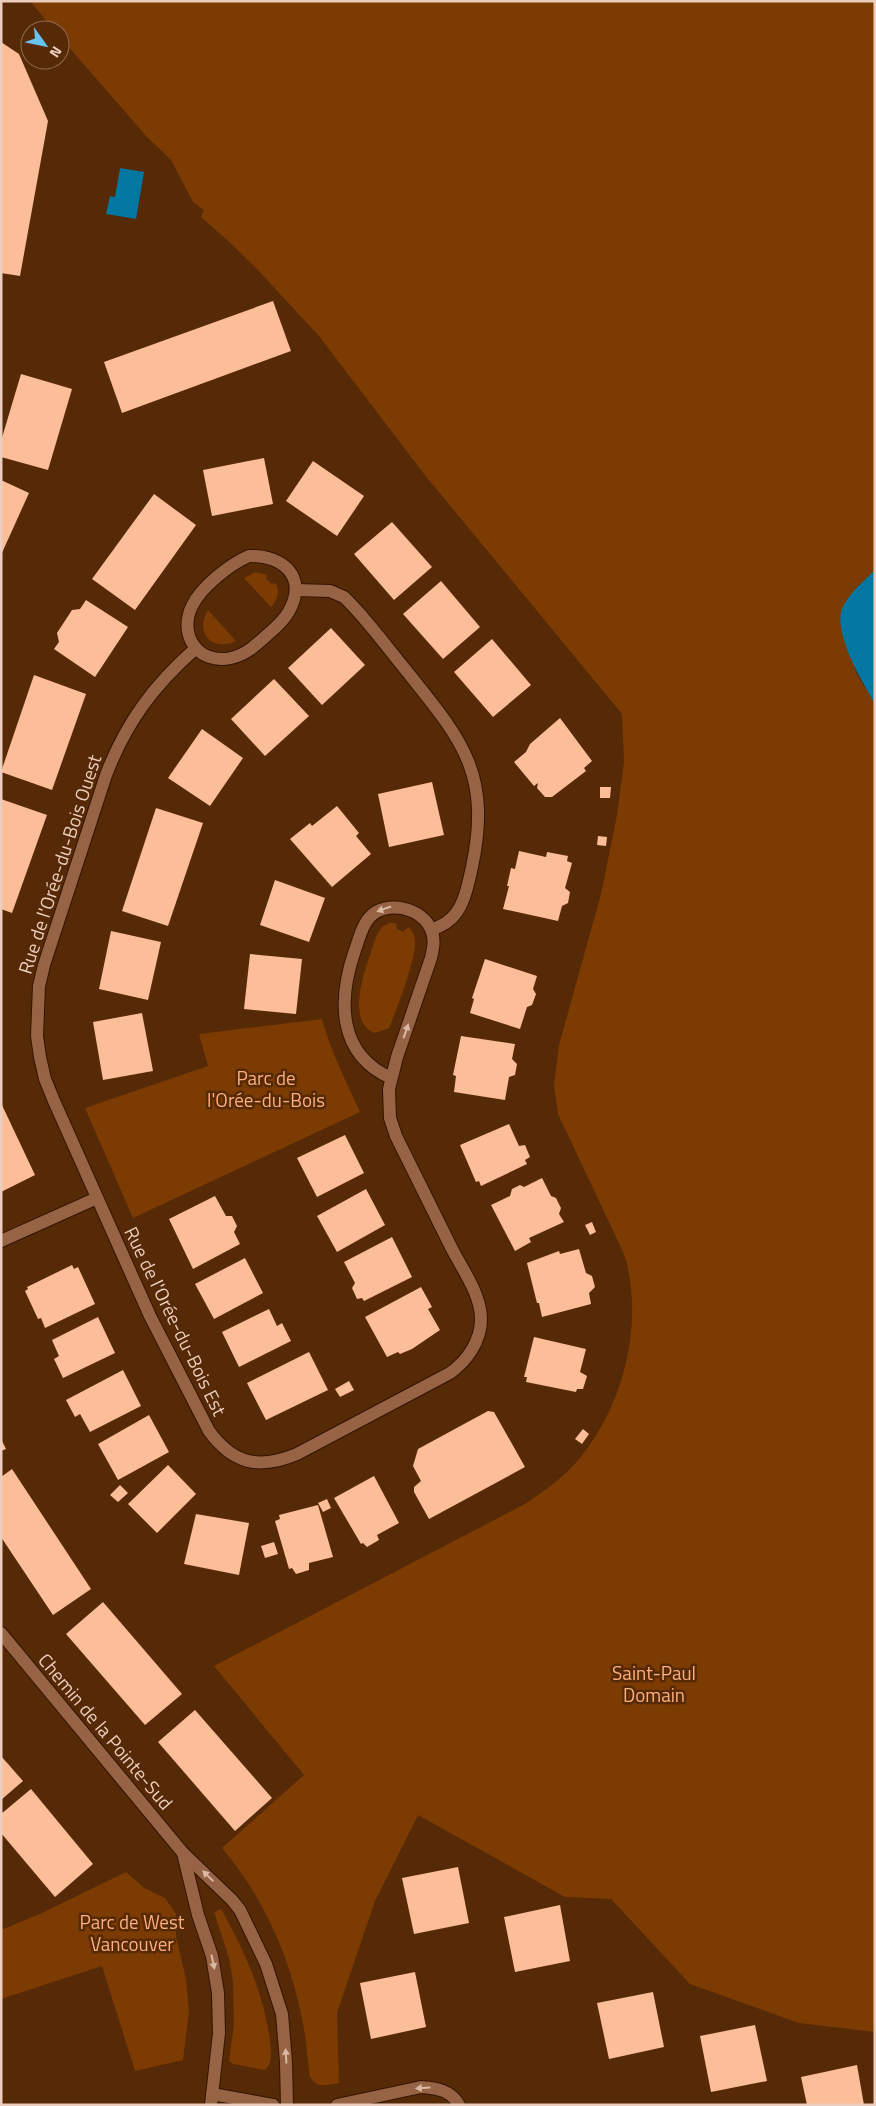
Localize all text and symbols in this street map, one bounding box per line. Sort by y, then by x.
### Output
north arrow [20,20,70,70]
text: N [45,43,68,62]
street label: Rue de l'Orée-du-Bois Ouest [10,750,108,977]
one-way arrow [376,906,391,914]
one-way arrow [403,1024,410,1039]
park label: Parc de l'Orée-du-Bois [207,1063,325,1114]
street label: Rue de l'Orée-du-Bois Est [117,1221,235,1421]
street label: Chemin de la Pointe-Sud [32,1646,180,1816]
park label: Saint-Paul Domain [612,1658,696,1709]
one-way arrow [202,1870,214,1882]
park label: Parc de West Vancouver [80,1907,185,1958]
one-way arrow [209,1954,217,1969]
one-way arrow [282,2048,290,2064]
one-way arrow [415,2084,431,2092]

